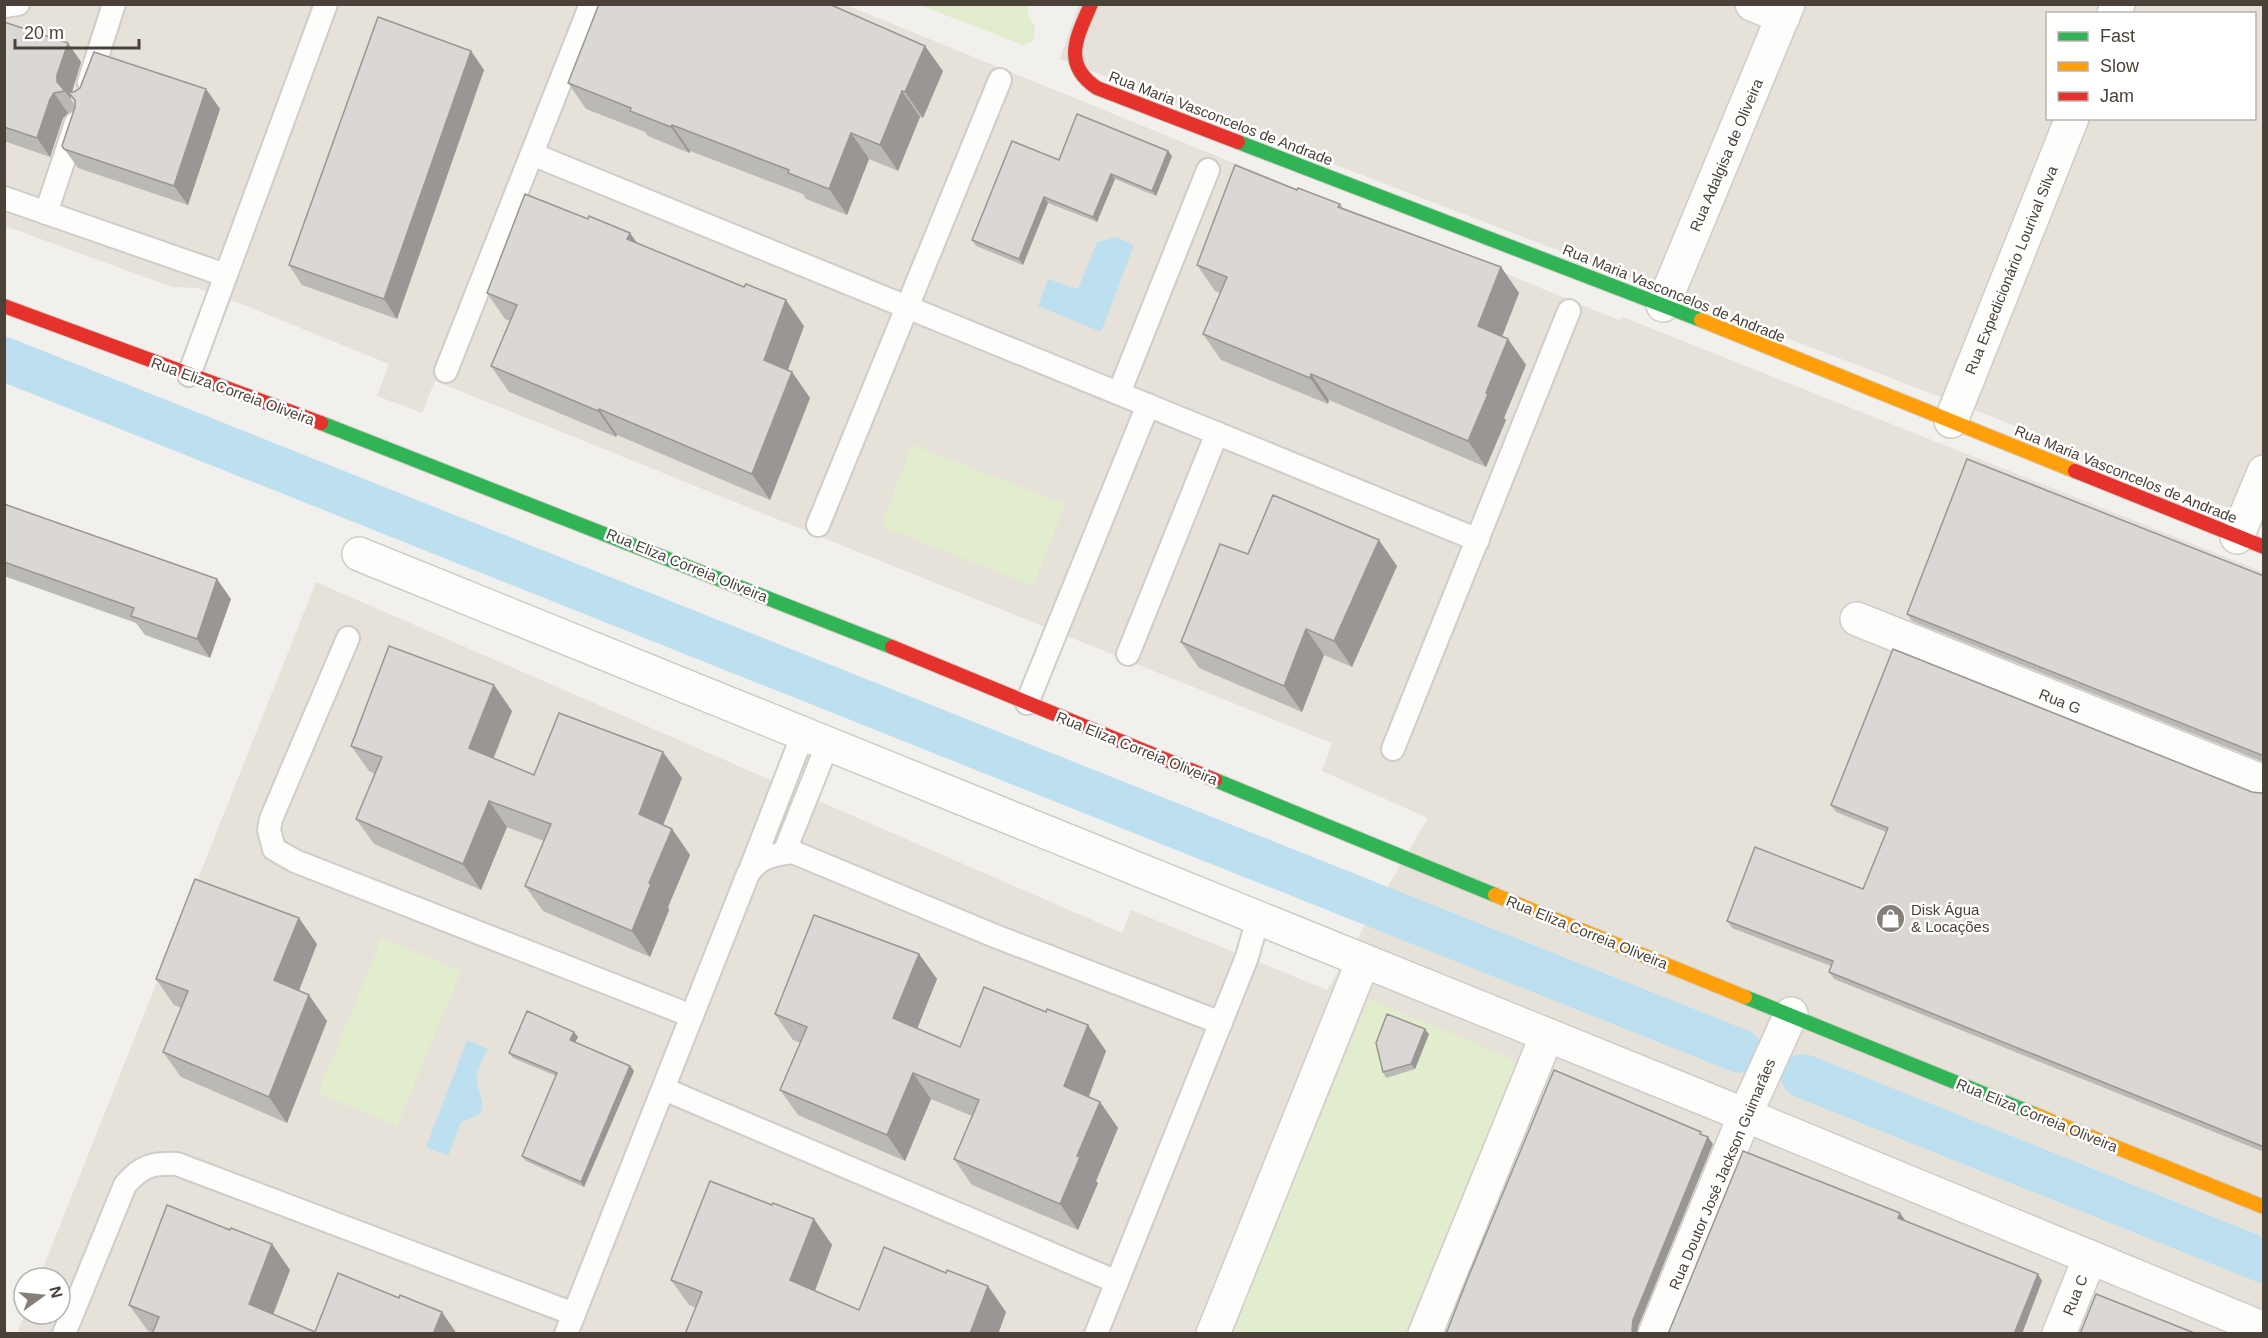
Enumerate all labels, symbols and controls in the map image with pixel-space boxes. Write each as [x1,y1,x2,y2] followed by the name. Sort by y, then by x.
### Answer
[15,12,140,50] scale bar
[2046,12,2256,120] legend
[24,23,64,43] text: 20 m
[2100,26,2135,46] text: Fast
[2100,56,2140,76] text: Slow
[1107,67,1335,169] street label: Rua Maria Vasconcelos de Andrade
[1686,75,1766,234] street label: Rua Adalgisa de Oliveira
[2100,86,2134,106] text: Jam
[1961,163,2061,377] street label: Rua Expedicionário Lourival Silva
[1560,241,1788,345] street label: Rua Maria Vasconcelos de Andrade
[149,354,318,429] street label: Rua Eliza Correia Oliveira
[2012,422,2240,526] street label: Rua Maria Vasconcelos de Andrade
[604,525,771,605] street label: Rua Eliza Correia Oliveira
[2037,685,2083,717] street label: Rua G
[1054,708,1221,788] street label: Rua Eliza Correia Oliveira
[1504,892,1671,972] street label: Rua Eliza Correia Oliveira
[1911,901,1989,935] place label: Disk Água & Locações
[1874,902,1906,934] shop icon: Disk Água & Locações
[1665,1056,1779,1292] street label: Rua Doutor José Jackson Guimarães
[1954,1075,2121,1155] street label: Rua Eliza Correia Oliveira
[12,1266,72,1326] north arrow
[2059,1272,2091,1318] street label: Rua C
[46,1284,66,1300] text: N

